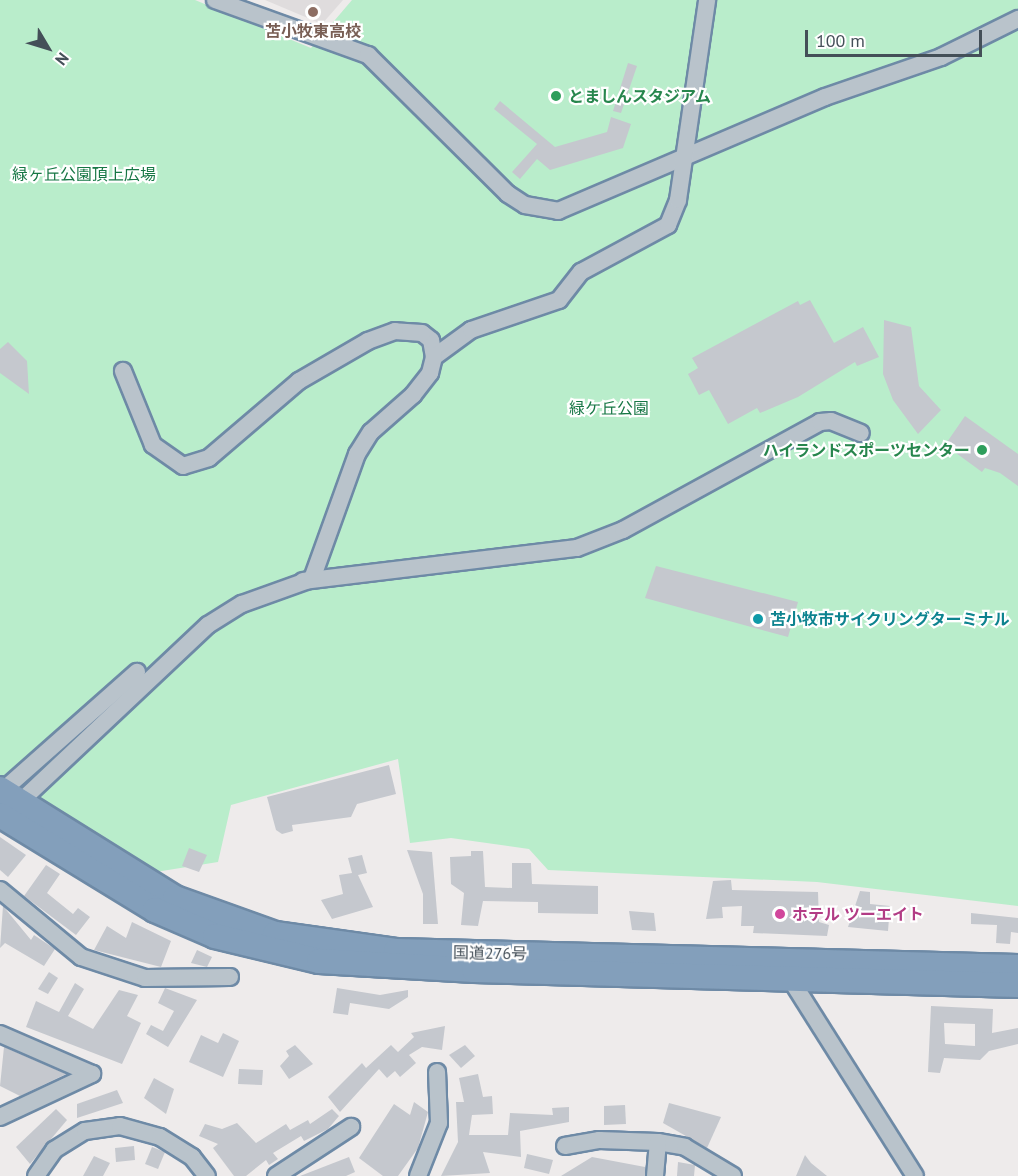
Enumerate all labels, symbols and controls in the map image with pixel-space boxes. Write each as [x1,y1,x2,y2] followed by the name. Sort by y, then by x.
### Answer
[306,5,320,19] marker: 苫小牧東高校
[18,18,78,78] north arrow
[808,18,985,56] scale bar
[265,21,361,41] place label: 苫小牧東高校
[816,29,865,52] text: 100 m
[51,49,73,69] text: N
[568,86,712,106] place label: とましんスタジアム
[549,89,563,103] marker: とましんスタジアム
[12,164,156,184] park label: 緑ヶ丘公園頂上広場
[569,398,649,418] park label: 緑ケ丘公園
[762,440,970,460] place label: ハイランドスポーツセンター
[975,443,989,457] marker: ハイランドスポーツセンター
[770,609,1010,629] place label: 苫小牧市サイクリングターミナル
[751,612,765,626] marker: 苫小牧市サイクリングターミナル
[792,904,924,924] place label: ホテル ツーエイト
[773,907,787,921] marker: ホテル ツーエイト
[453,943,527,963] street label: 国道276号

